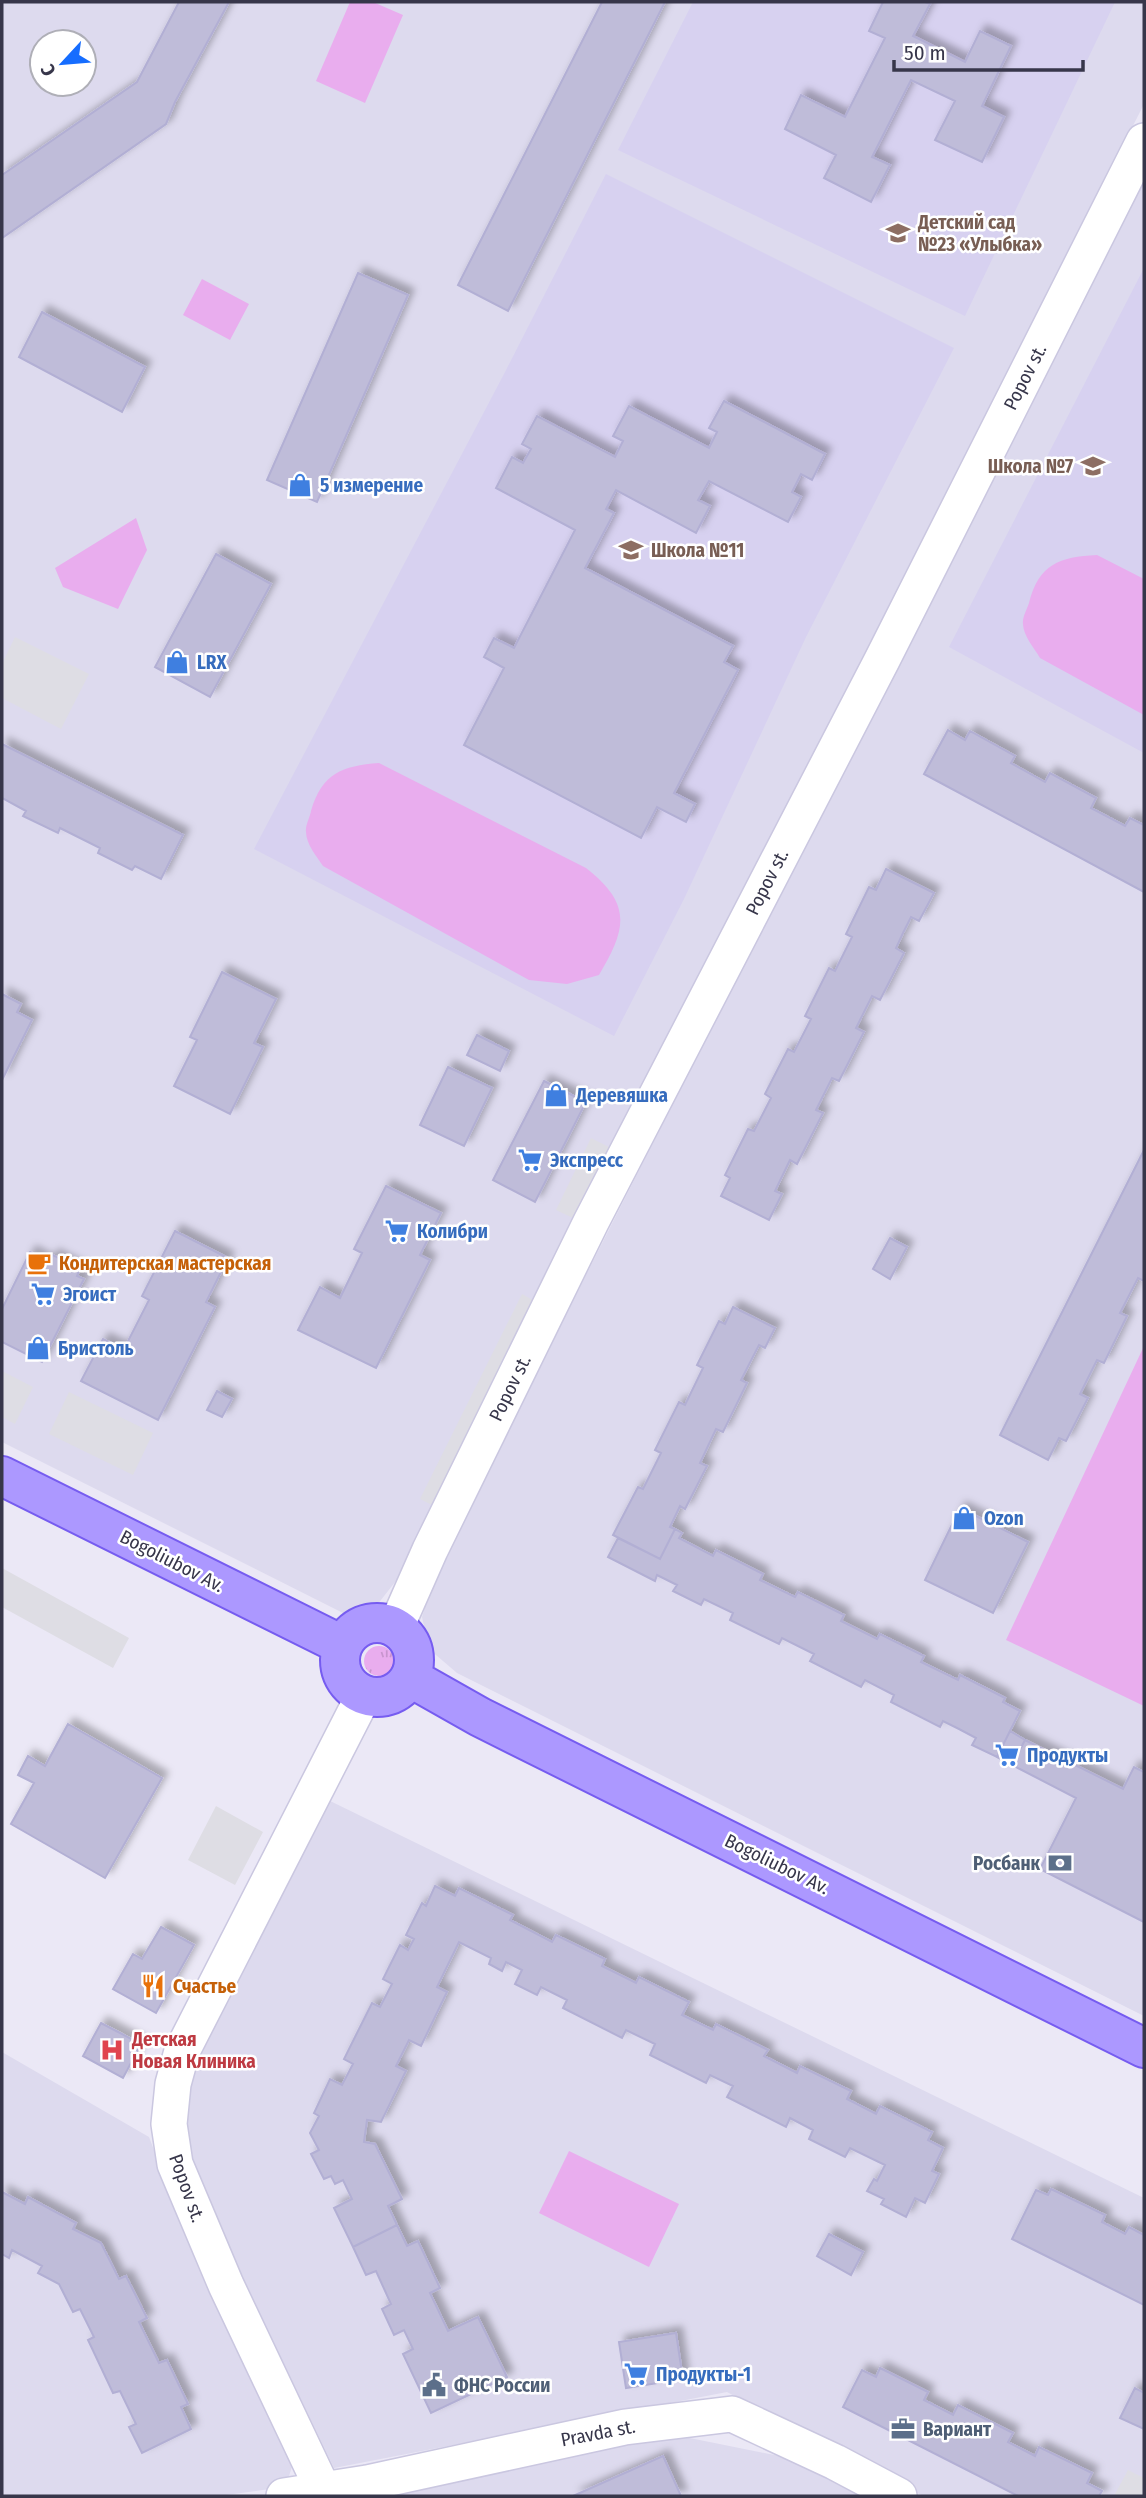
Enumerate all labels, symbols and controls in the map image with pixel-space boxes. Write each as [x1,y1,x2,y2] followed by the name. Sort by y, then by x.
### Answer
[28,28,98,98] north arrow
[894,28,1083,72] scale bar
[904,40,946,66] text: 50 m
[36,61,61,80] text: С
[917,211,1042,256] place label: Детский сад №23 «Улыбка»
[884,219,912,247] school or university icon: Детский сад №23 «Улыбка»
[999,340,1051,414] street label: Popov st.
[1079,452,1107,480] school or university icon: Школа №7
[988,455,1073,478] place label: Школа №7
[286,471,314,499] shop icon: 5 измерение
[320,474,424,497] place label: 5 измерение
[617,536,645,564] school or university icon: Школа №11
[651,539,744,562] place label: Школа №11
[163,648,191,676] shop icon: LRX
[197,651,228,674] place label: LRX
[741,845,793,919] street label: Popov st.
[542,1081,570,1109] shop icon: Деревяшка
[575,1084,668,1107] place label: Деревяшка
[516,1146,544,1174] supermarket icon: Экспресс
[550,1149,624,1172] place label: Экспресс
[383,1217,411,1245] supermarket icon: Колибри
[417,1220,488,1243] place label: Колибри
[25,1249,53,1277] cafe icon: Кондитерская мастерская
[59,1252,271,1275] place label: Кондитерская мастерская
[29,1280,57,1308] supermarket icon: Эгоист
[63,1283,117,1306] place label: Эгоист
[24,1334,52,1362] shop icon: Бристоль
[58,1337,134,1360] place label: Бристоль
[484,1351,536,1425] street label: Popov st.
[950,1504,978,1532] shop icon: Ozon
[984,1507,1024,1530] place label: Ozon
[116,1525,228,1597] street label: Bogoliubov Av.
[993,1741,1021,1769] supermarket icon: Продукты
[1027,1744,1108,1767] place label: Продукты
[721,1829,833,1899] street label: Bogoliubov Av.
[1046,1849,1074,1877] bank icon: Росбанк
[973,1852,1040,1875] place label: Росбанк
[139,1972,167,2000] restaurant icon: Счастье
[173,1975,237,1998] place label: Счастье
[131,2028,256,2073] place label: Детская Новая Клиника
[98,2036,126,2064] hospital icon: Детская Новая Клиника
[164,2151,210,2225] street label: Popov st.
[622,2360,650,2388] supermarket icon: Продукты-1
[656,2363,751,2386] place label: Продукты-1
[420,2371,448,2399] public building icon: ФНС России
[454,2374,550,2397] place label: ФНС России
[559,2415,637,2451] street label: Pravda st.
[889,2415,917,2443] office icon: Вариант
[923,2418,992,2441] place label: Вариант

